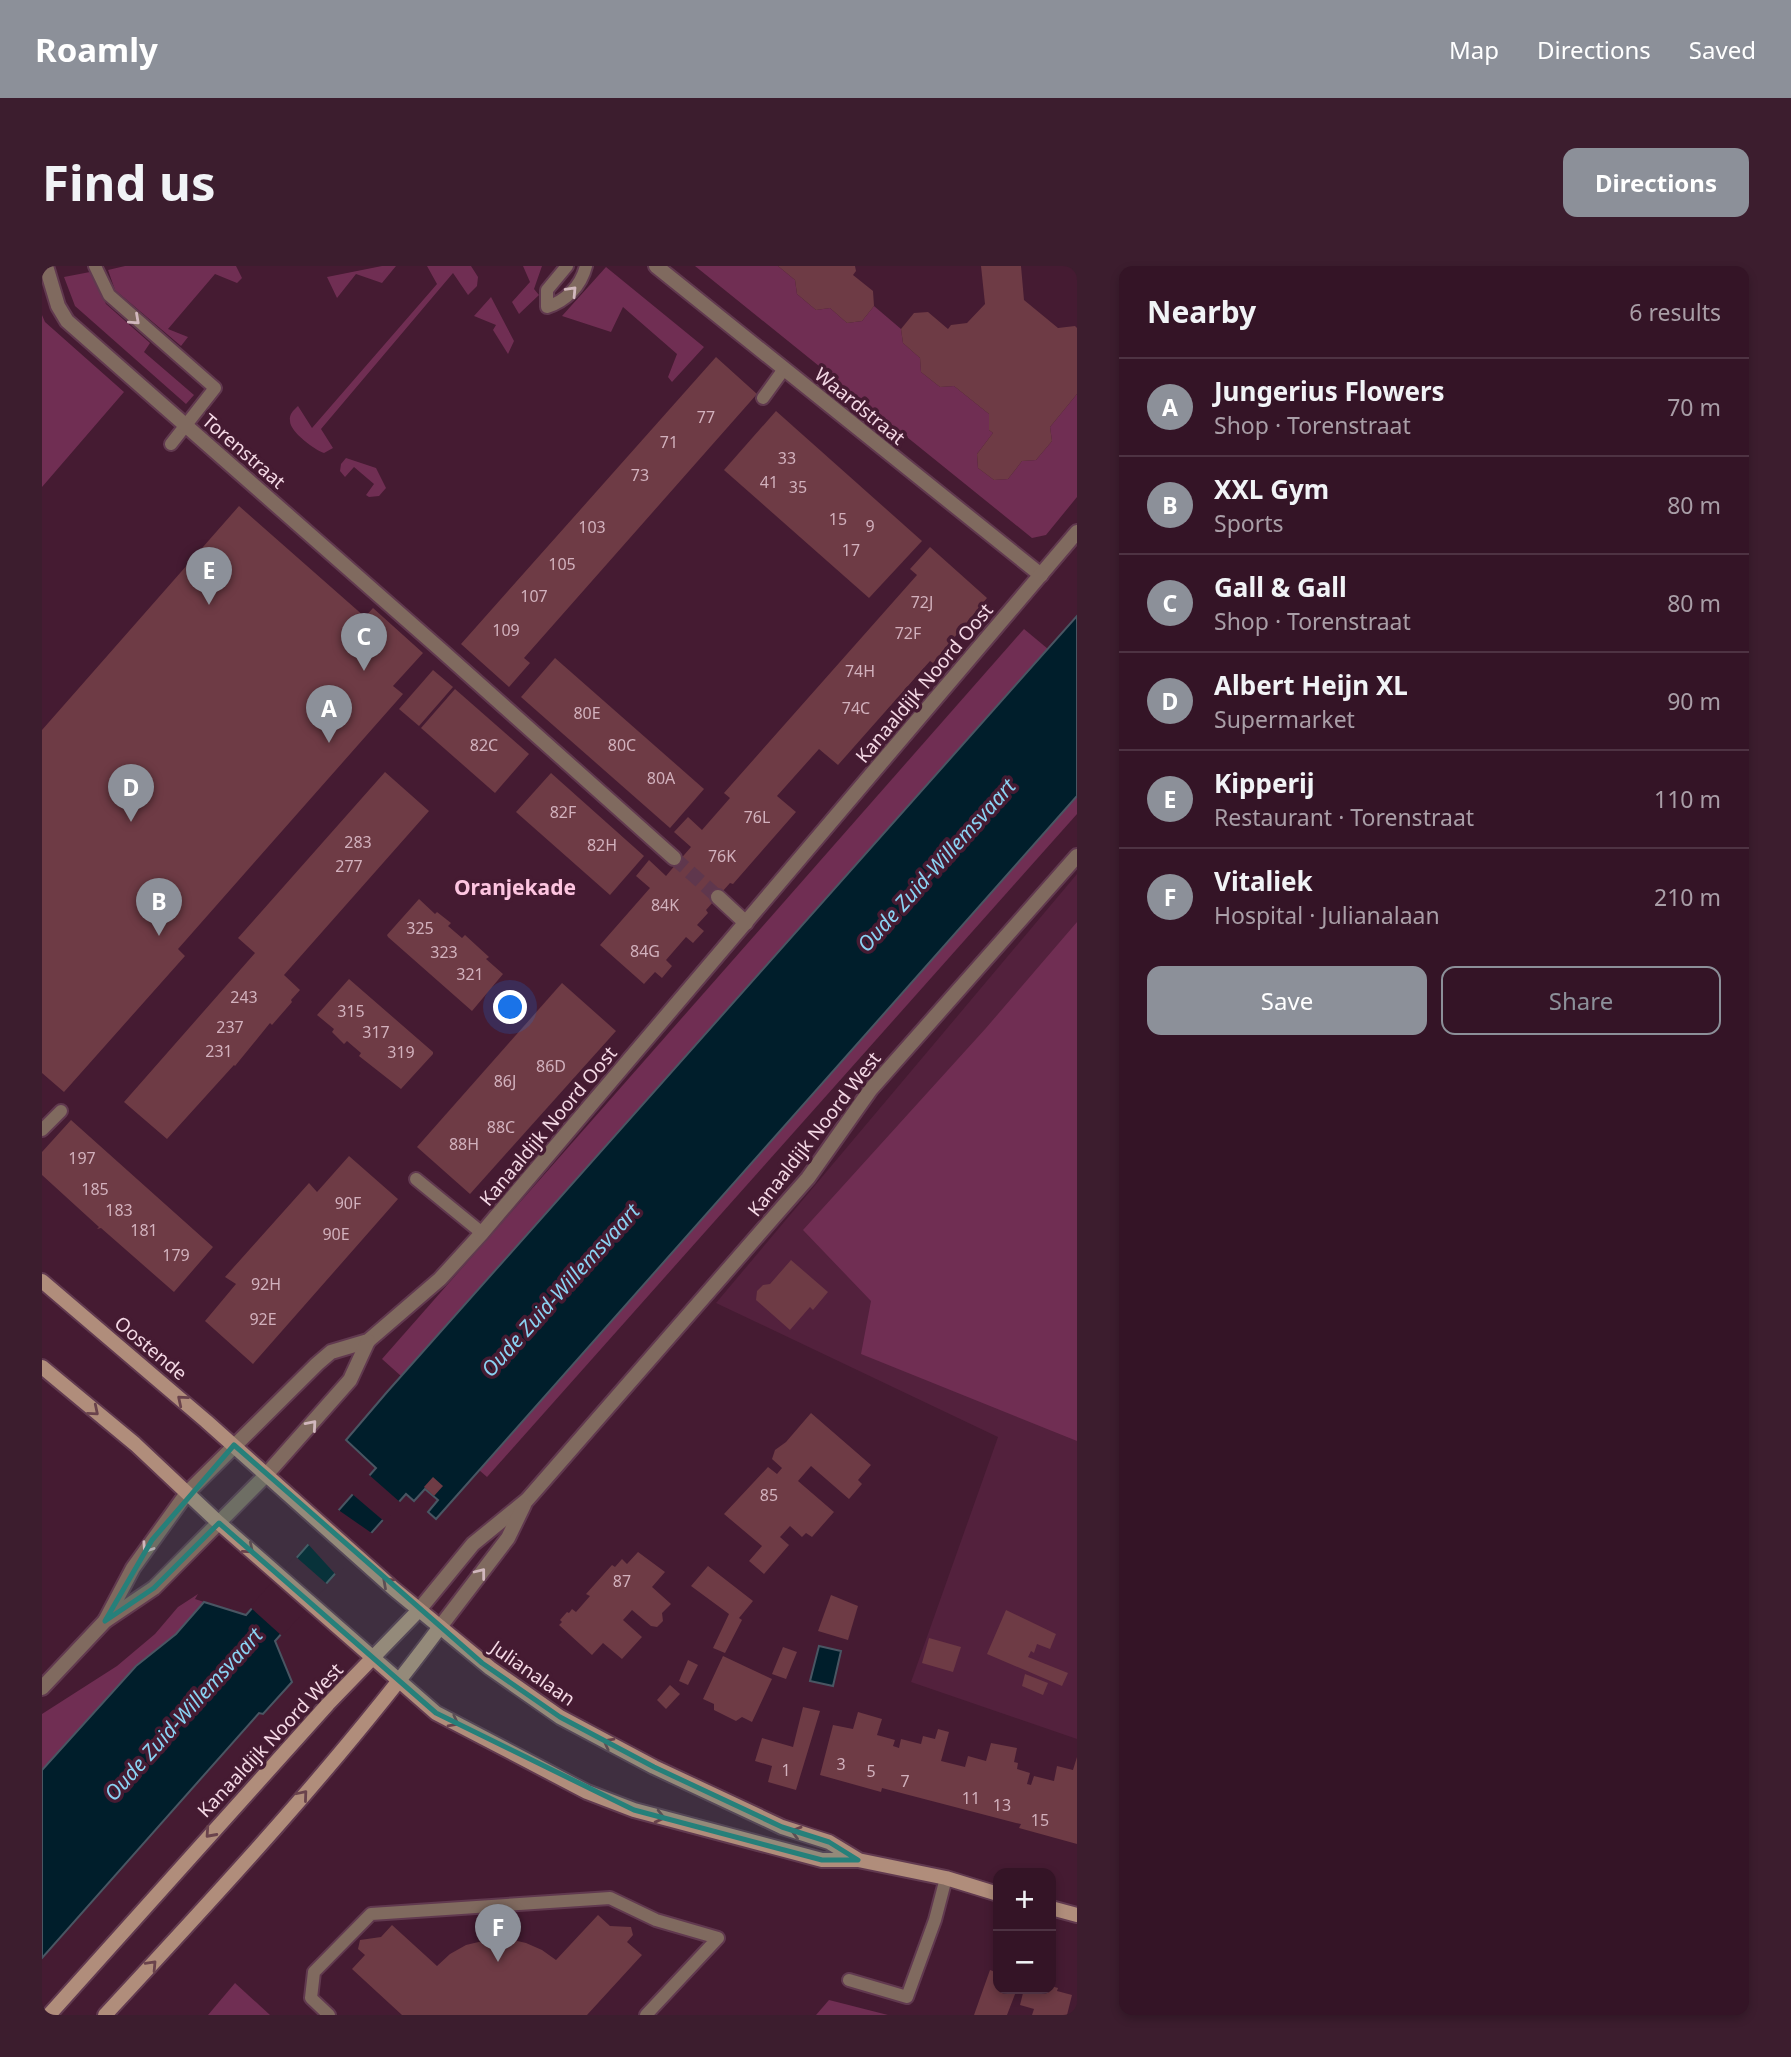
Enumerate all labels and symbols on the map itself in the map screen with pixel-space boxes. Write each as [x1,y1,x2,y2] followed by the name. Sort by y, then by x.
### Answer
[563,286,576,299] one-way arrow
[127,311,140,324] one-way arrow
[809,361,911,451] street label: Waardstraat
[697,406,715,428] house number: 77
[197,408,291,494] street label: Torenstraat
[660,431,678,453] house number: 71
[778,447,796,469] house number: 33
[631,464,649,486] house number: 73
[760,471,778,493] house number: 41
[789,476,807,498] house number: 35
[829,508,847,530] house number: 15
[865,515,875,537] house number: 9
[578,516,606,538] house number: 103
[842,539,860,561] house number: 17
[186,547,232,605] pin: E
[548,553,576,575] house number: 105
[520,585,548,607] house number: 107
[911,591,933,613] house number: 72J
[850,598,999,768] street label: Kanaaldijk Noord Oost
[341,613,387,671] pin: C
[492,619,520,641] house number: 109
[895,622,921,644] house number: 72F
[845,660,875,682] house number: 74H
[306,685,352,743] pin: A
[842,697,870,719] house number: 74C
[573,702,601,724] house number: 80E
[470,734,498,756] house number: 82C
[608,734,636,756] house number: 80C
[108,764,154,822] pin: D
[647,767,676,789] house number: 80A
[851,772,1022,958] water label: Oude Zuid-Willemsvaart
[550,801,576,823] house number: 82F
[744,806,770,828] house number: 76L
[344,831,372,853] house number: 283
[587,834,617,856] house number: 82H
[708,845,736,867] house number: 76K
[335,855,363,877] house number: 277
[454,873,576,901] district label: Oranjekade
[136,878,182,936] pin: B
[651,894,679,916] house number: 84K
[406,917,434,939] house number: 325
[630,940,660,962] house number: 84G
[430,941,458,963] house number: 323
[456,963,484,985] house number: 321
[230,986,258,1008] house number: 243
[493,990,527,1024] your location
[337,1000,365,1022] house number: 315
[216,1016,244,1038] house number: 237
[362,1021,390,1043] house number: 317
[205,1040,233,1062] house number: 231
[387,1041,415,1063] house number: 319
[474,1041,623,1211] street label: Kanaaldijk Noord Oost
[741,1046,887,1222] street label: Kanaaldijk Noord West
[536,1055,566,1077] house number: 86D
[494,1070,516,1092] house number: 86J
[487,1116,515,1138] house number: 88C
[449,1133,479,1155] house number: 88H
[68,1147,96,1169] house number: 197
[81,1178,109,1200] house number: 185
[335,1192,361,1214] house number: 90F
[475,1197,646,1383] water label: Oude Zuid-Willemsvaart
[105,1199,133,1221] house number: 183
[130,1219,158,1241] house number: 181
[322,1223,350,1245] house number: 90E
[162,1244,190,1266] house number: 179
[251,1273,281,1295] house number: 92H
[249,1308,277,1330] house number: 92E
[109,1310,193,1386] street label: Oostende
[177,1396,190,1408] one-way arrow
[87,1402,99,1415] one-way arrow
[304,1420,316,1433] one-way arrow
[760,1484,778,1506] house number: 85
[142,1540,155,1553] one-way arrow
[240,1541,253,1553] one-way arrow
[473,1568,485,1581] one-way arrow
[613,1570,631,1592] house number: 87
[382,1578,395,1591] one-way arrow
[98,1621,269,1807] water label: Oude Zuid-Willemsvaart
[484,1633,580,1712] street label: Julianalaan
[191,1657,349,1823] street label: Kanaaldijk Noord West
[446,1714,459,1727] one-way arrow
[603,1737,615,1751] one-way arrow
[836,1753,846,1775] house number: 3
[781,1759,791,1781] house number: 1
[866,1760,876,1782] house number: 5
[900,1770,910,1792] house number: 7
[962,1787,980,1809] house number: 11
[295,1791,307,1804] one-way arrow
[993,1794,1011,1816] house number: 13
[653,1809,665,1823] one-way arrow
[1031,1809,1049,1831] house number: 15
[206,1825,218,1838] one-way arrow
[791,1825,803,1840] one-way arrow
[475,1904,521,1962] pin: F
[143,1960,156,1973] one-way arrow

